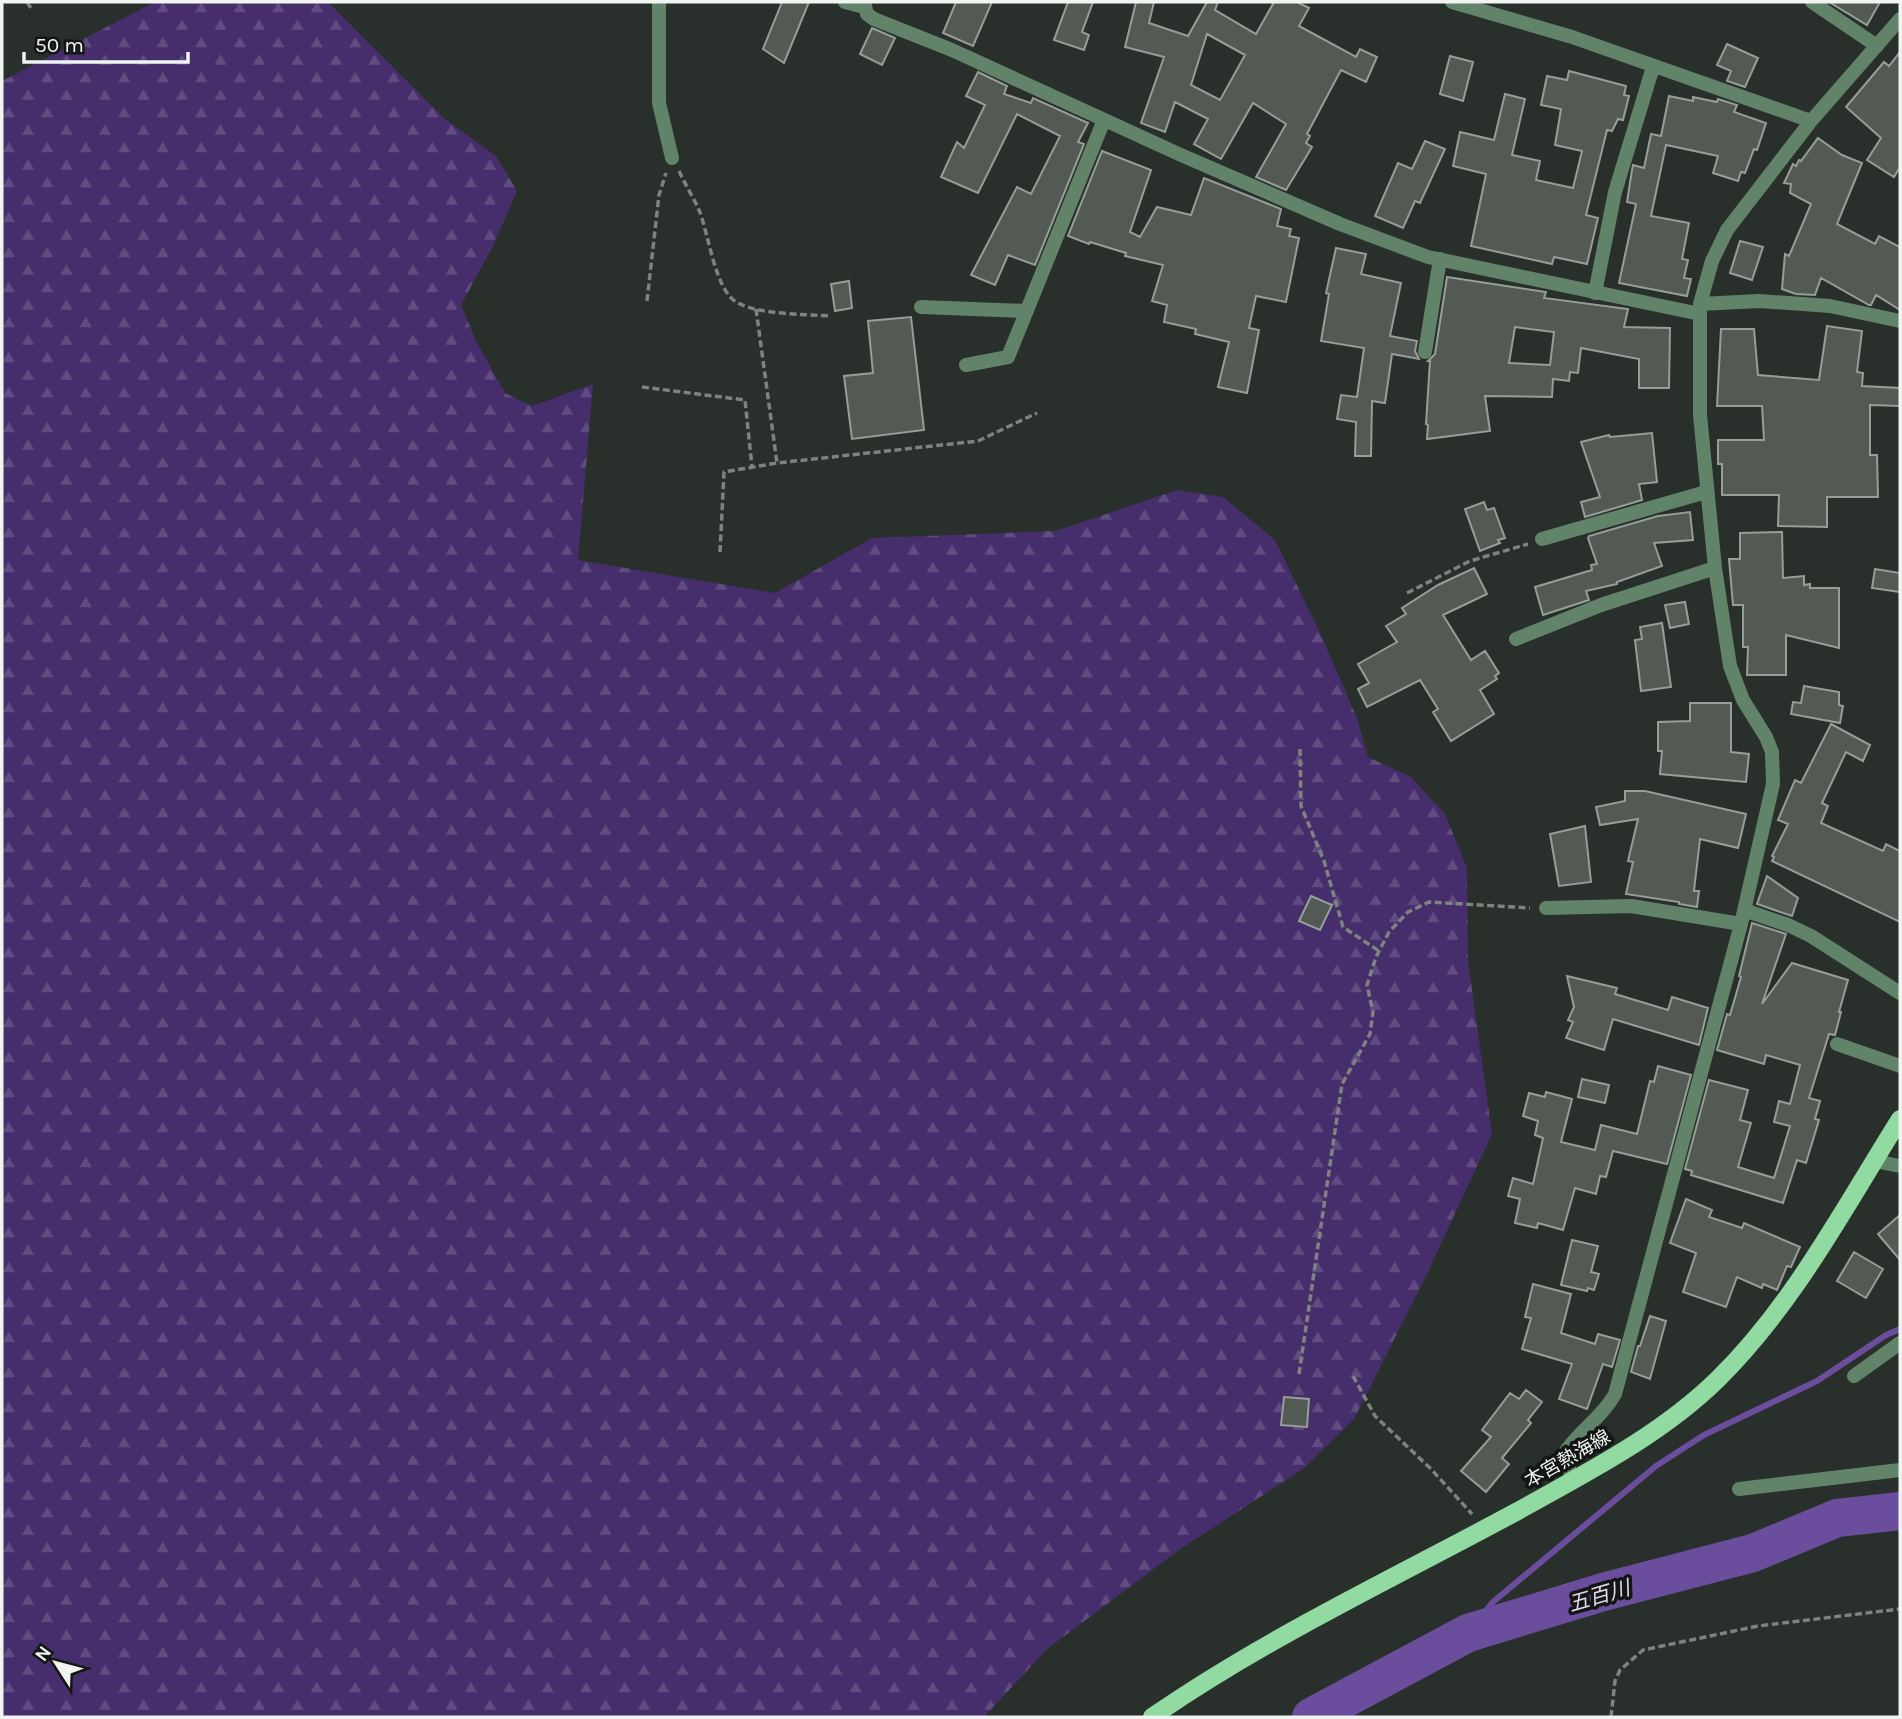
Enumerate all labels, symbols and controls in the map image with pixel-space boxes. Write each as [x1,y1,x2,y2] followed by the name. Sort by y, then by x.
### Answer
[24,21,189,65] scale bar
[35,33,84,57] text: 50 m
[1521,1426,1614,1492] street label: 本宮熱海線
[1565,1575,1635,1616] water label: 五百川
[21,1628,91,1698] north arrow
[30,1642,56,1666] text: N

